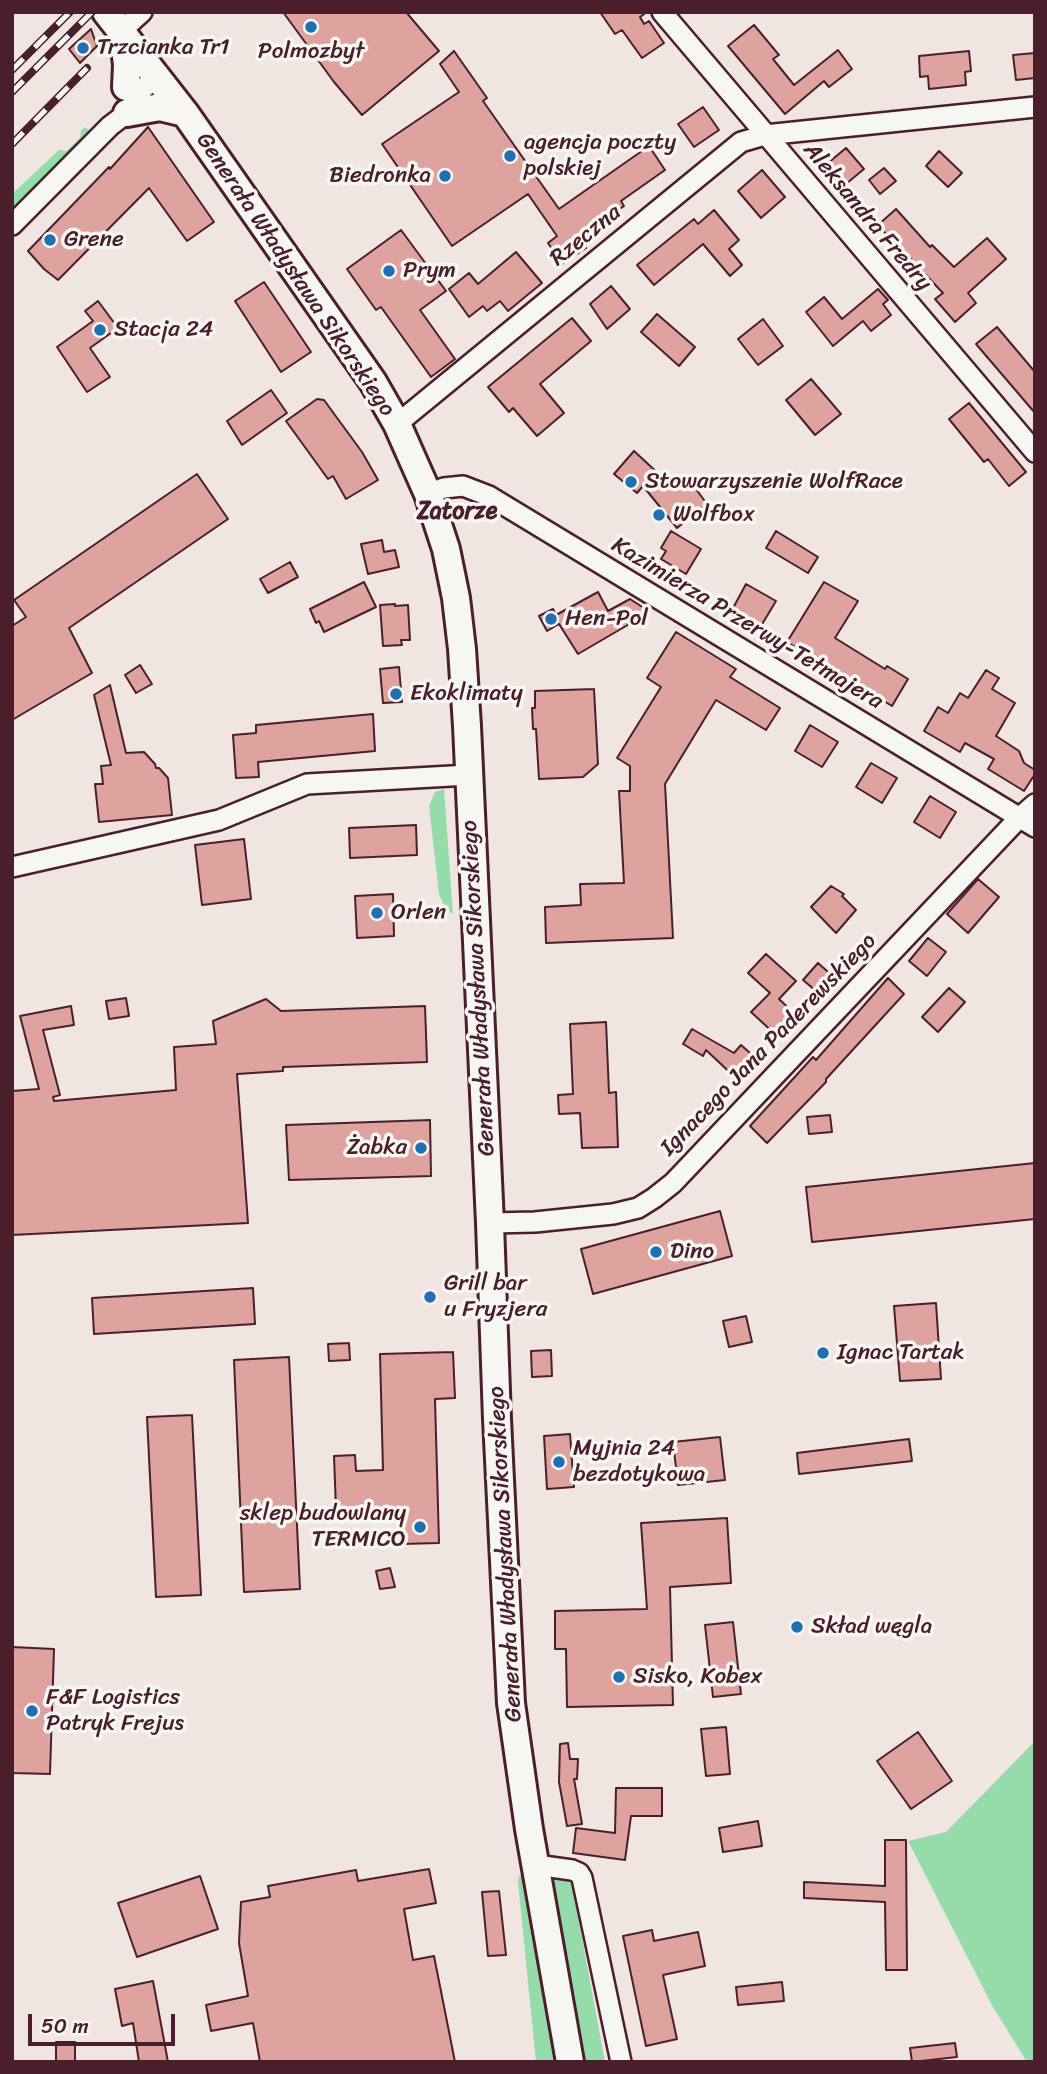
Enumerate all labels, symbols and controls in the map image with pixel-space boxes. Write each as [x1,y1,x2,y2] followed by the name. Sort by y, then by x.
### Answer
[303,19,319,35] marker: Polmozbyt
[97,34,230,62] place label: Trzcianka Tr1
[258,38,364,66] place label: Polmozbyt
[75,40,91,56] marker: Trzcianka Tr1
[190,128,400,422] street label: Generała Władysława Sikorskiego
[524,129,676,183] place label: agencja poczty polskiej
[797,137,937,297] street label: Aleksandra Fredry
[502,148,518,164] marker: agencja poczty polskiej
[329,162,431,190] place label: Biedronka
[437,168,453,184] marker: Biedronka
[545,199,627,273] street label: Rzeczna
[64,226,124,254] place label: Grene
[42,232,58,248] marker: Grene
[403,257,456,285] place label: Prym
[381,263,397,279] marker: Prym
[114,316,213,344] place label: Stacja 24
[92,322,108,338] marker: Stacja 24
[645,468,903,496] place label: Stowarzyszenie WolfRace
[623,474,639,490] marker: Stowarzyszenie WolfRace
[417,498,497,526] district label: Zatorze
[673,501,755,529] place label: Wolfbox
[651,507,667,523] marker: Wolfbox
[606,532,888,716] street label: Kazimierza Przerwy-Tetmajera
[565,605,648,633] place label: Hen-Pol
[543,611,559,627] marker: Hen-Pol
[410,680,523,708] place label: Ekoklimaty
[388,686,404,702] marker: Ekoklimaty
[456,819,502,1157] street label: Generała Władysława Sikorskiego
[391,899,446,927] place label: Orlen
[369,905,385,921] marker: Orlen
[655,928,883,1162] street label: Ignacego Jana Paderewskiego
[347,1134,407,1162] place label: Żabka
[413,1140,429,1156] marker: Żabka
[670,1238,714,1266] place label: Dino
[648,1244,664,1260] marker: Dino
[444,1270,547,1324] place label: Grill bar u Fryzjera
[422,1289,438,1305] marker: Grill bar u Fryzjera
[837,1339,965,1367] place label: Ignac Tartak
[815,1345,831,1361] marker: Ignac Tartak
[483,1385,529,1723] street label: Generała Władysława Sikorskiego
[573,1435,705,1489] place label: Myjnia 24 bezdotykowa
[551,1454,567,1470] marker: Myjnia 24 bezdotykowa
[240,1500,406,1554] place label: sklep budowlany TERMICO
[412,1519,428,1535] marker: sklep budowlany TERMICO
[811,1613,932,1641] place label: Skład węgla
[789,1619,805,1635] marker: Skład węgla
[633,1663,762,1691] place label: Sisko, Kobex
[611,1669,627,1685] marker: Sisko, Kobex
[46,1684,184,1738] place label: F&F Logistics Patryk Frejus
[24,1703,40,1719] marker: F&F Logistics Patryk Frejus
[32,2000,178,2044] scale bar
[41,2007,89,2045] text: 50 m

